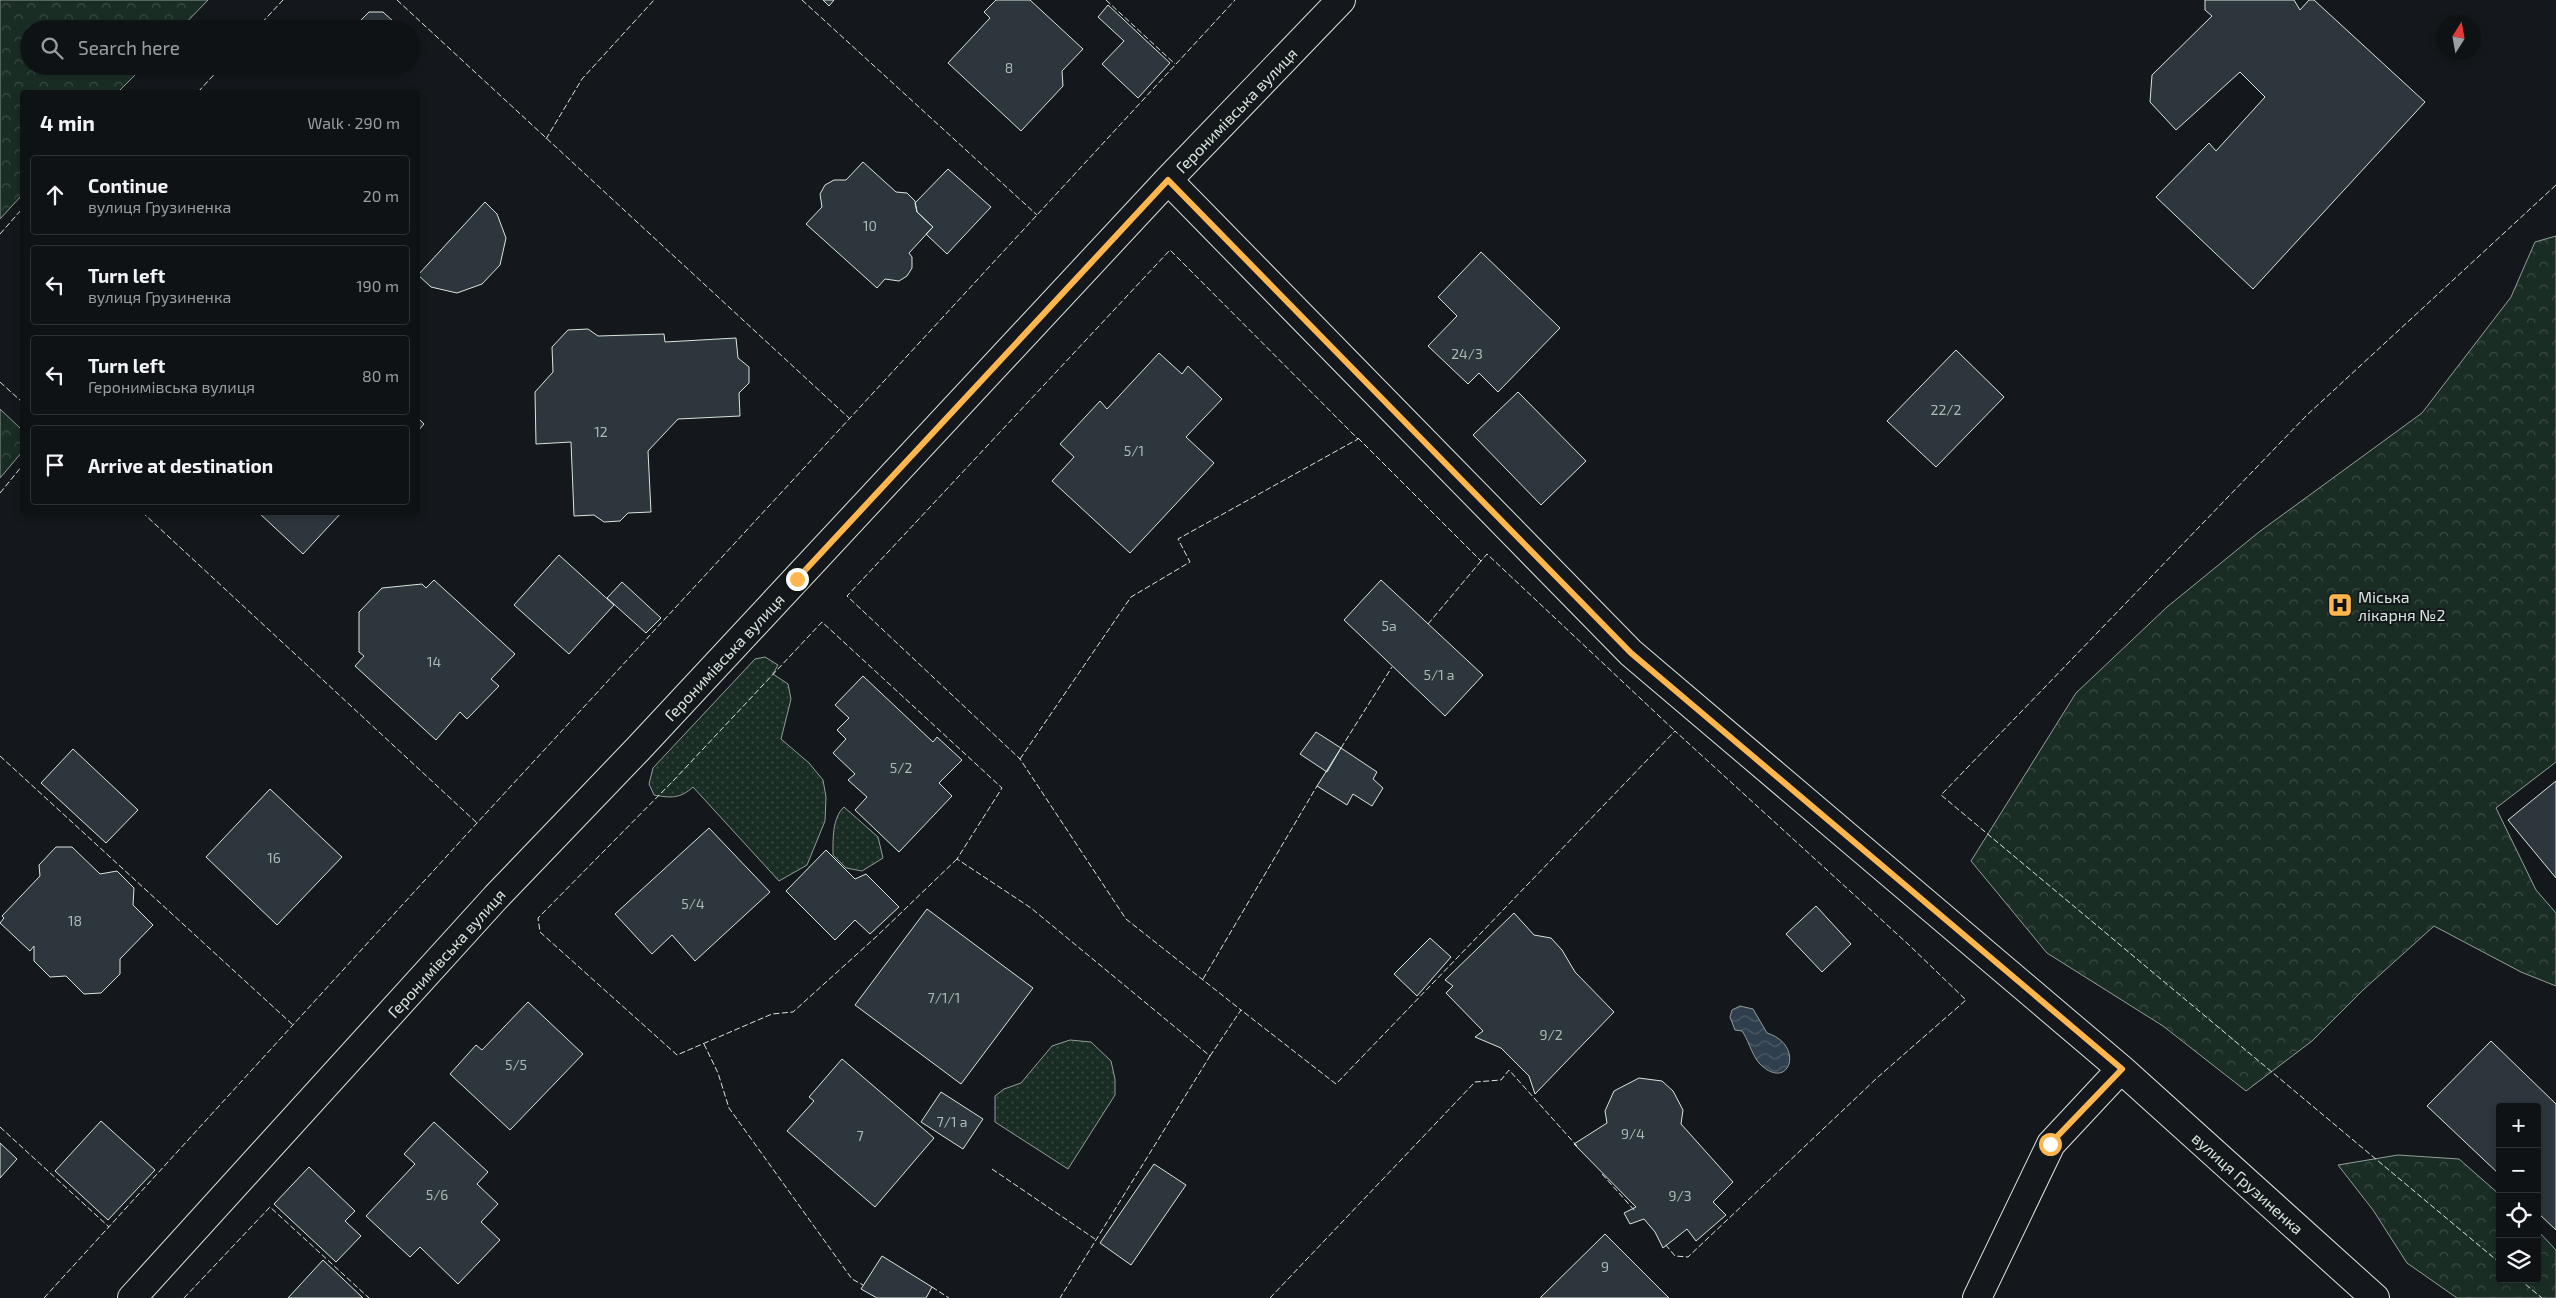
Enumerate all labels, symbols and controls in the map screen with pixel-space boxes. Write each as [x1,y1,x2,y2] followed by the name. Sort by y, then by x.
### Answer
[2436,15,2481,60] north arrow
[20,20,420,75] search box
[38,34,66,62] icon: search
[78,36,180,59] text: Search here
[1171,43,1302,177] street label: Геронимівська вулиця
[1005,59,1013,76] house number: 8
[40,110,95,135] text: 4 min
[307,113,400,132] text: Walk · 290 m
[88,174,168,197] text: Continue
[41,181,69,209] icon: ahead
[363,186,399,205] text: 20 m
[88,197,231,216] text: вулиця Грузиненка
[863,217,877,234] house number: 10
[88,264,165,287] text: Turn left
[41,271,69,299] icon: left
[356,276,399,295] text: 190 m
[88,287,231,306] text: вулиця Грузиненка
[1451,345,1483,362] house number: 24/3
[88,354,165,377] text: Turn left
[41,361,69,389] icon: left
[362,366,399,385] text: 80 m
[88,377,255,396] text: Геронимівська вулиця
[1931,401,1962,418] house number: 22/2
[594,423,608,440] house number: 12
[1124,442,1144,459] house number: 5/1
[41,451,69,479] icon: arrive
[88,454,273,477] text: Arrive at destination
[786,568,809,591] route end
[2358,587,2445,624] place label: Міська лікарня №2
[660,590,789,725] street label: Геронимівська вулиця
[2327,592,2353,618] hospital icon: Міська лікарня №2
[1381,617,1397,634] house number: 5а
[427,653,441,670] house number: 14
[1423,666,1455,683] house number: 5/1 а
[890,759,912,776] house number: 5/2
[267,849,281,866] house number: 16
[383,885,510,1022] street label: Геронимівська вулиця
[681,895,705,912] house number: 5/4
[68,912,82,929] house number: 18
[928,989,960,1006] house number: 7/1/1
[1539,1026,1563,1043] house number: 9/2
[505,1056,527,1073] house number: 5/5
[2496,1103,2541,1283] map controls
[2496,1103,2541,1148] button: +
[937,1113,967,1130] house number: 7/1 а
[1621,1125,1645,1142] house number: 9/4
[856,1127,864,1144] house number: 7
[2188,1128,2308,1239] street label: вулиця Грузиненка
[2039,1133,2062,1156] route start
[2496,1148,2541,1193] button: −
[426,1186,448,1203] house number: 5/6
[1668,1187,1692,1204] house number: 9/3
[2496,1193,2541,1238] button: locate
[2496,1238,2541,1283] button: layers
[1601,1258,1609,1275] house number: 9

